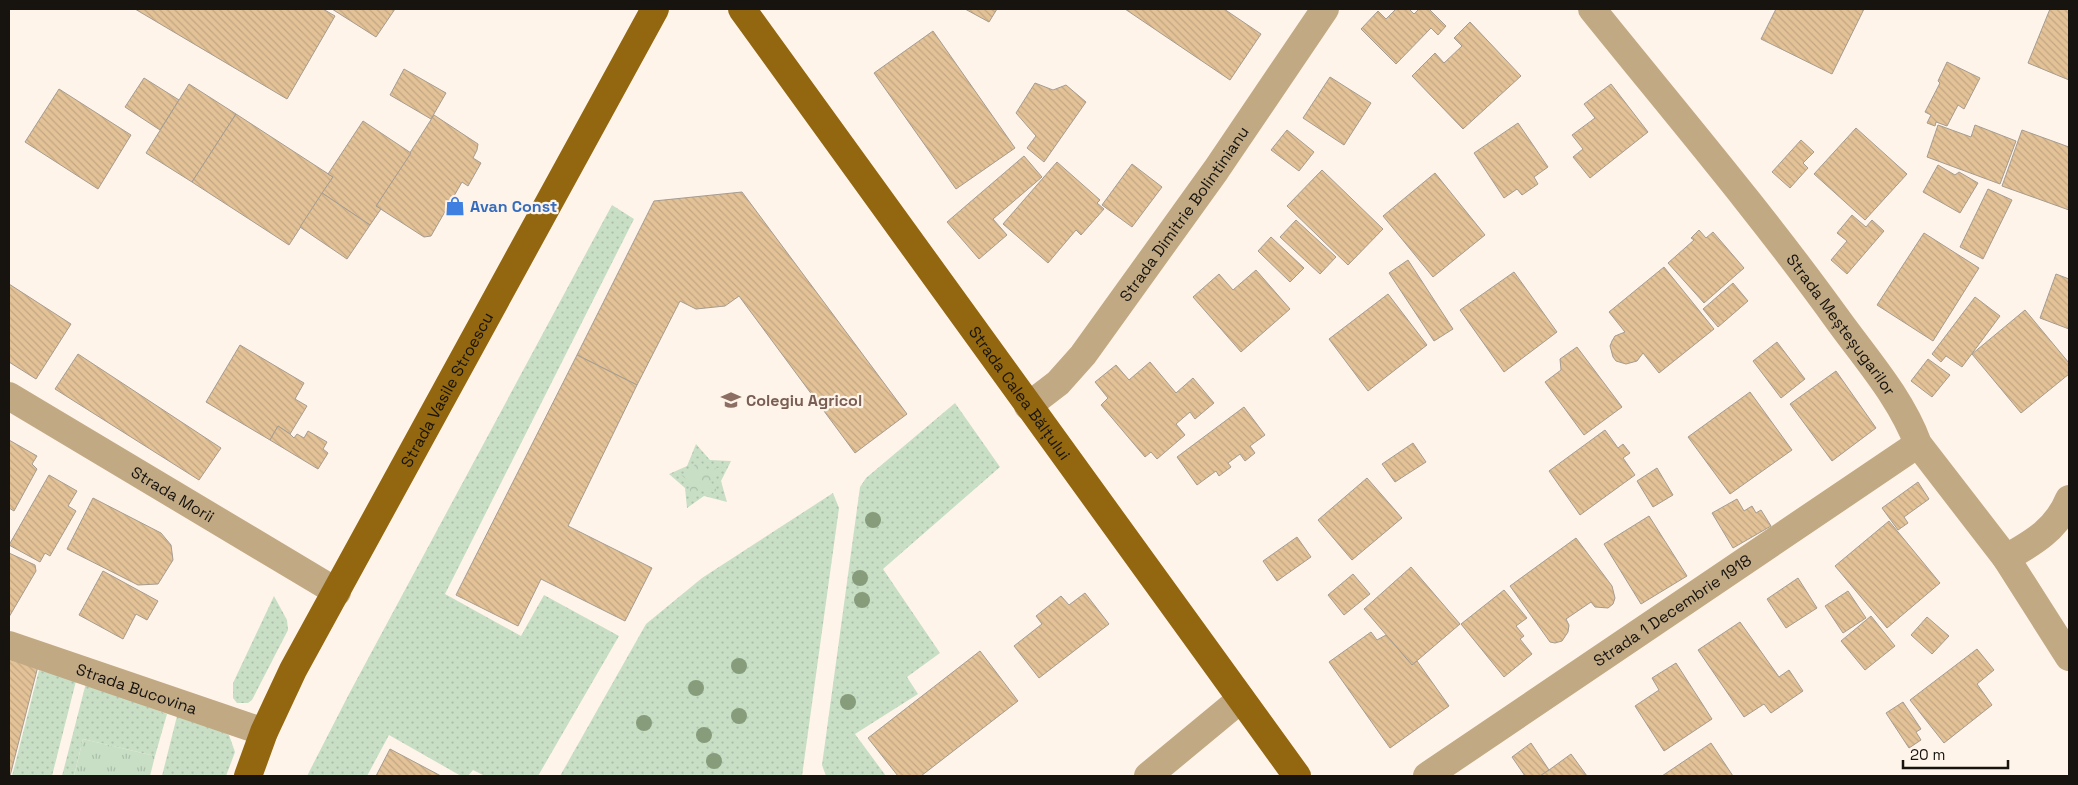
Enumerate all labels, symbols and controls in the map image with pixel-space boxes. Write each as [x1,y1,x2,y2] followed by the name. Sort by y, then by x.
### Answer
[1114,122,1253,306] street label: Strada Dimitrie Bolintinianu
[444,195,466,217] shop icon: Avan Const
[470,196,557,217] place label: Avan Const
[1782,249,1901,399] street label: Strada Meșteșugarilor
[396,308,498,471] street label: Strada Vasile Stroescu
[964,322,1075,464] street label: Strada Calea Bălțului
[720,389,742,411] school or university icon: Colegiu Agricol
[746,390,862,411] place label: Colegiu Agricol
[128,461,218,527] street label: Strada Morii
[1589,549,1755,671] street label: Strada 1 Decembrie 1918
[73,658,200,719] street label: Strada Bucovina
[1903,738,2008,770] scale bar
[1910,745,1945,764] text: 20 m

